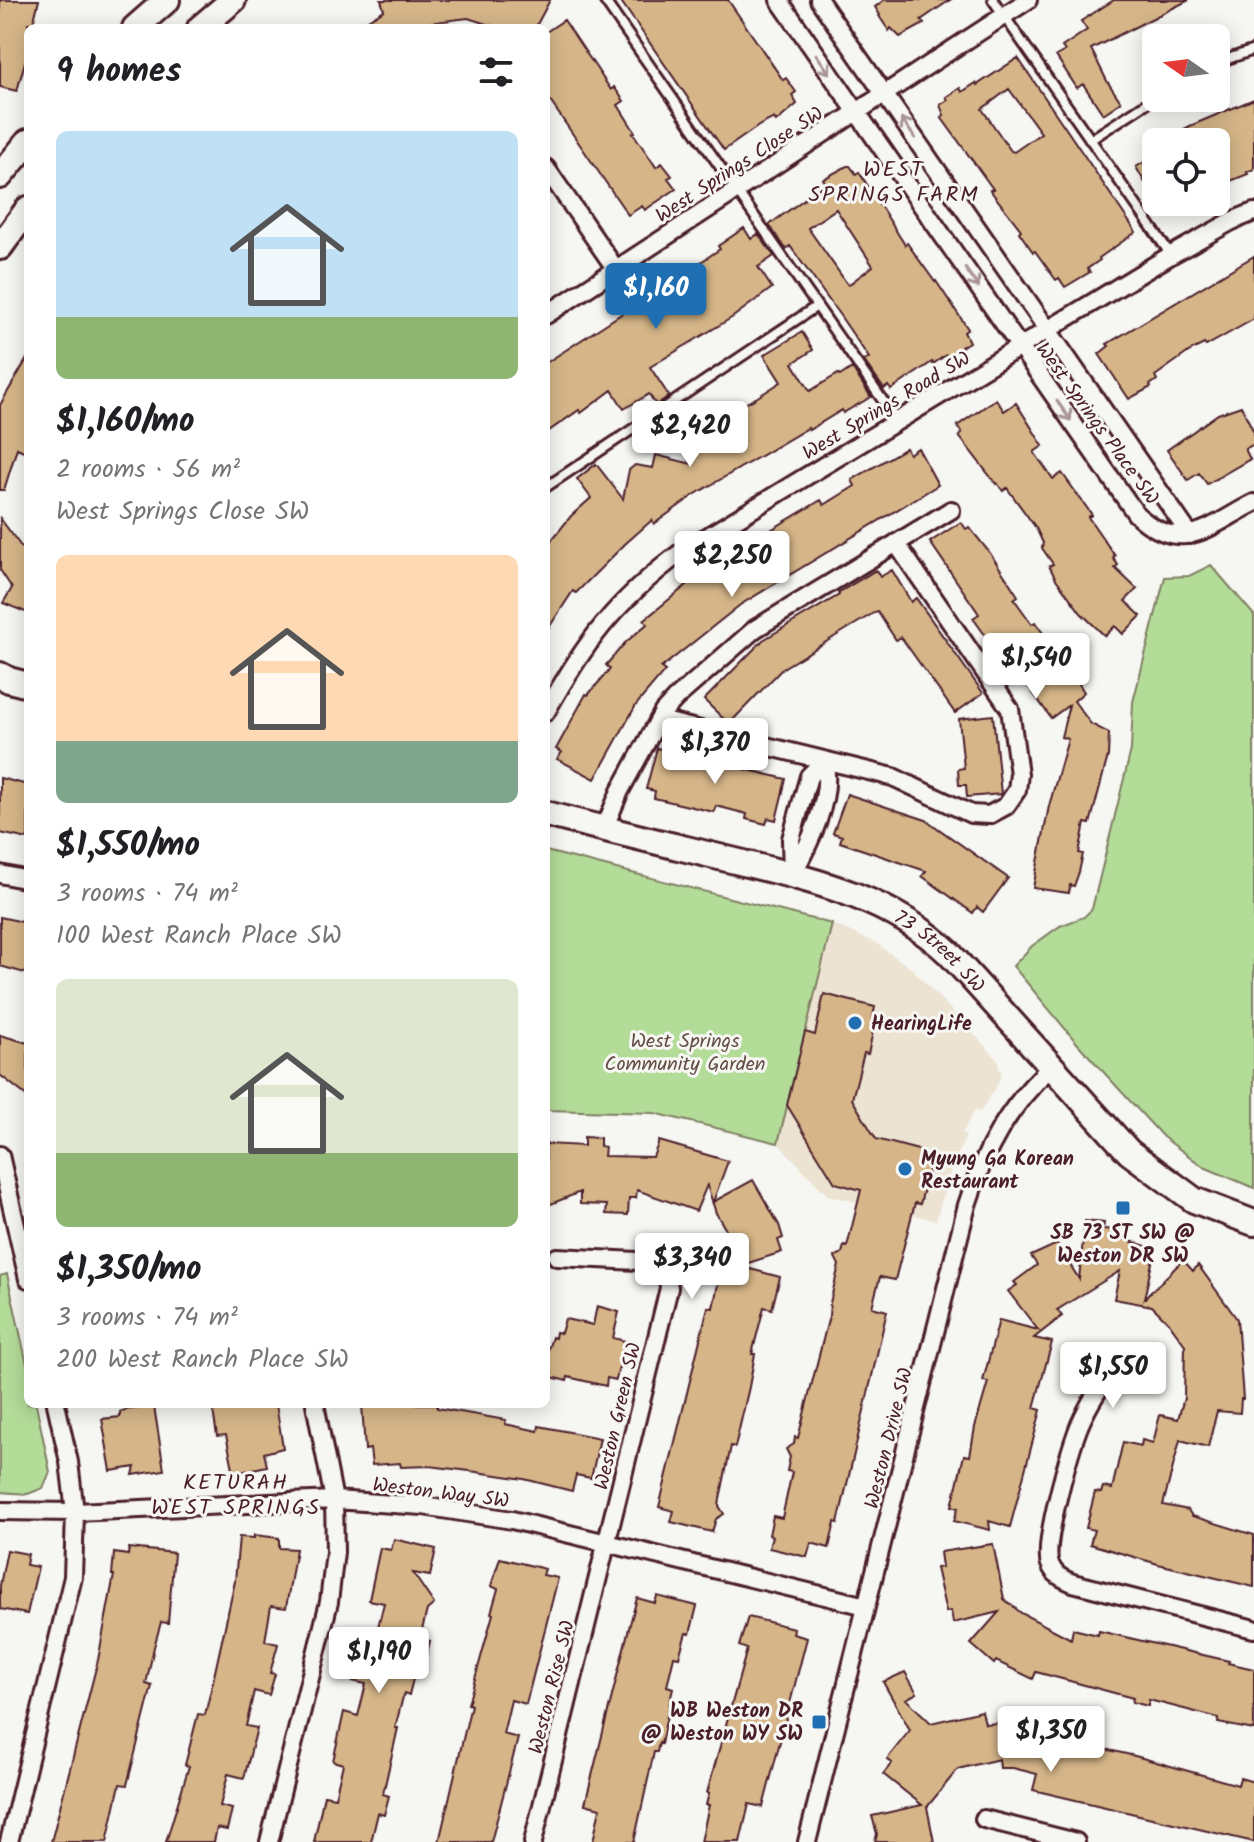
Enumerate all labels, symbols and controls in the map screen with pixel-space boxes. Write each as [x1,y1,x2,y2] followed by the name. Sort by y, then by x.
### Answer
[1142,24,1230,112] north arrow
[1142,24,1230,216] map controls
[56,45,181,99] text: 9 homes
[474,50,518,94] icon: filters
[815,52,831,74] one-way arrow
[650,99,831,232] street label: West Springs Close SW
[900,118,916,140] one-way arrow
[1142,128,1230,216] button: locate
[808,153,980,213] district label: WEST SPRINGS FARM
[215,183,359,327] icon: home
[591,263,721,331] pin: $1,160
[963,266,980,288] one-way arrow
[623,268,689,310] text: $1,160
[1026,336,1166,512] street label: West Springs Place SW
[797,344,977,470] street label: West Springs Road SW
[56,395,194,449] text: $1,160/mo
[1056,399,1072,421] one-way arrow
[625,401,755,469] pin: $2,420
[650,406,730,448] text: $2,420
[56,449,240,491] text: 2 rooms · 56 m²
[56,491,309,533] text: West Springs Close SW
[667,531,797,599] pin: $2,250
[692,536,772,578] text: $2,250
[215,607,359,751] icon: home
[971,633,1101,701] pin: $1,540
[1001,638,1071,680] text: $1,540
[650,718,780,786] pin: $1,370
[680,723,750,765] text: $1,370
[56,819,200,873] text: $1,550/mo
[56,873,238,915] text: 3 rooms · 74 m²
[887,903,992,1001] street label: 73 Street SW
[56,915,342,957] text: 100 West Ranch Place SW
[871,1009,972,1041] place label: HearingLife
[846,1014,864,1032] marker: HearingLife
[605,1026,765,1081] park label: West Springs Community Garden
[215,1031,359,1175] icon: home
[921,1144,1074,1199] place label: Myung Ga Korean Restaurant
[896,1160,914,1178] marker: Myung Ga Korean Restaurant
[1114,1199,1132,1217] marker: SB 73 ST SW @ Weston DR SW
[1051,1218,1195,1273] place label: SB 73 ST SW @ Weston DR SW
[627,1233,757,1301] pin: $3,340
[653,1238,731,1280] text: $3,340
[56,1243,202,1297] text: $1,350/mo
[56,1297,238,1339] text: 3 rooms · 74 m²
[56,1339,349,1381] text: 200 West Ranch Place SW
[586,1340,651,1493] street label: Weston Green SW
[1048,1342,1178,1410] pin: $1,550
[1078,1347,1148,1389] text: $1,550
[857,1364,923,1513] street label: Weston Drive SW
[151,1466,321,1526] district label: KETURAH WEST SPRINGS
[371,1470,511,1518] street label: Weston Way SW
[521,1617,585,1758] street label: Weston Rise SW
[314,1627,444,1695] pin: $1,190
[347,1632,411,1674] text: $1,190
[641,1696,803,1751] place label: WB Weston DR @ Weston WY SW
[986,1706,1116,1774] pin: $1,350
[1016,1711,1086,1753] text: $1,350
[810,1713,828,1731] marker: WB Weston DR @ Weston WY SW

